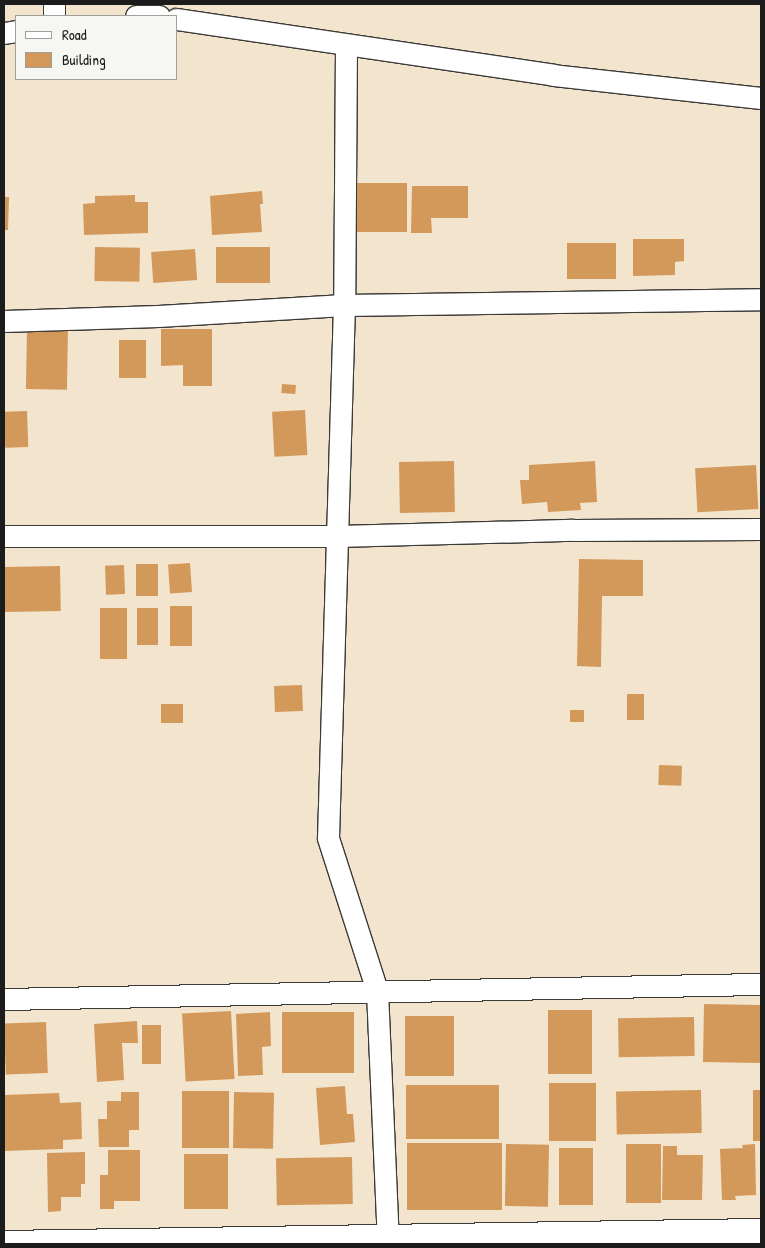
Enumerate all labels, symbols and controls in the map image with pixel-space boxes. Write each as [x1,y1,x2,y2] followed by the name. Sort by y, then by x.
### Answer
[15,15,178,80] legend
[62,24,87,45] text: Road
[62,49,106,70] text: Building

